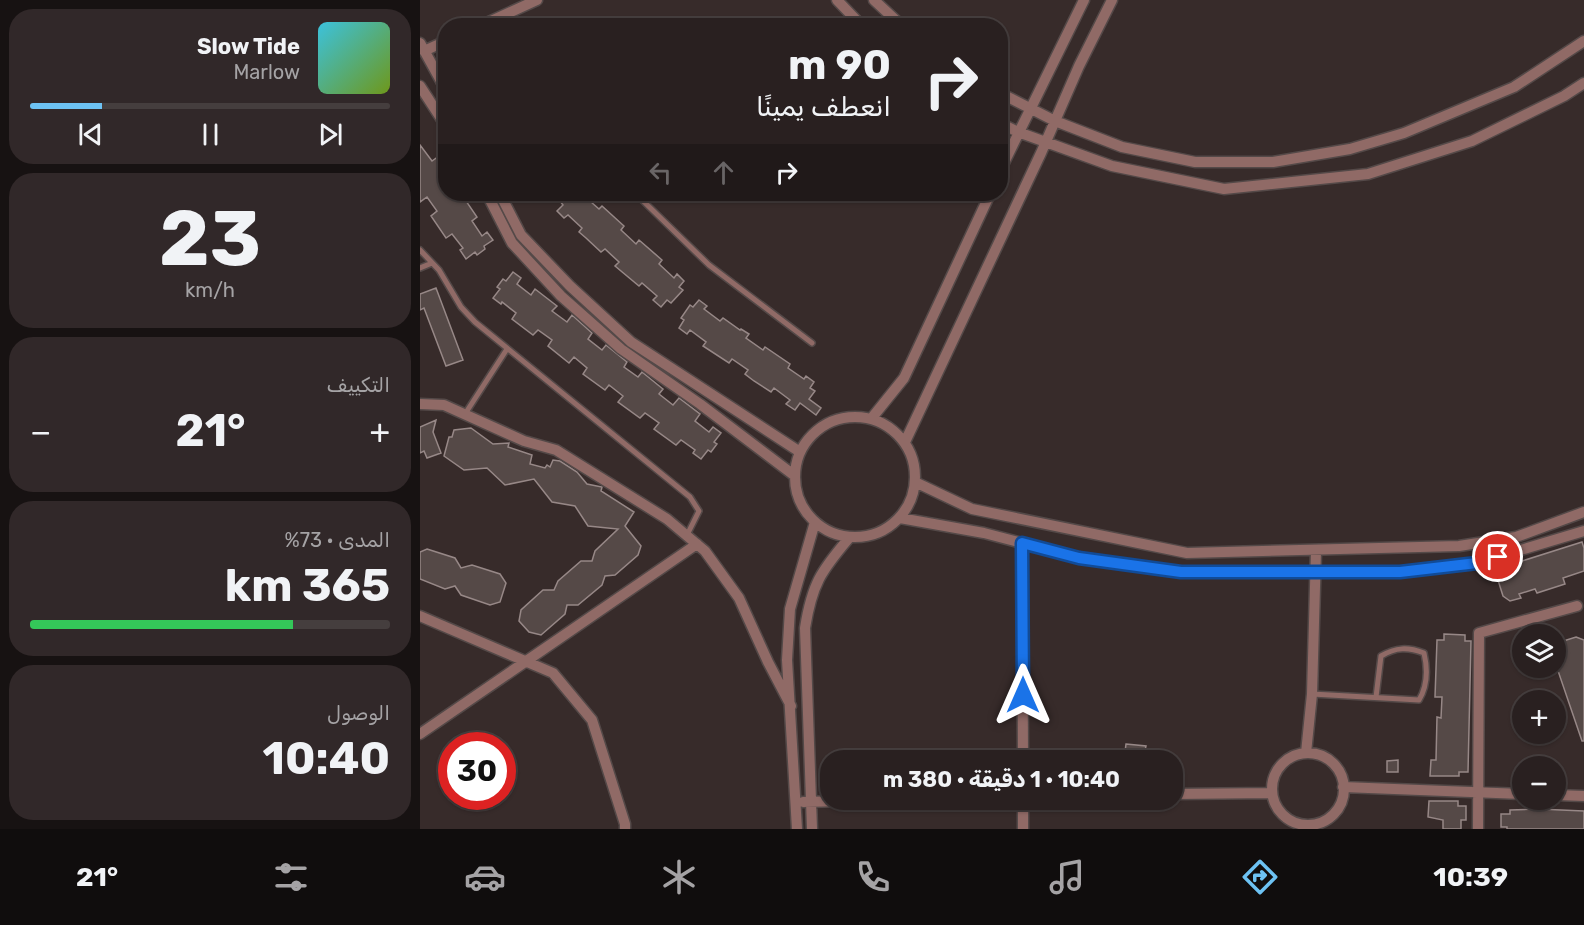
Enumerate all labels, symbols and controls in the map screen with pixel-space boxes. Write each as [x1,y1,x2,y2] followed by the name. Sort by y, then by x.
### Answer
[197,33,300,60] text: Slow Tide
[788,40,891,90] text: 90 m
[912,42,990,120] icon: right
[233,60,300,84] text: Marlow
[756,91,891,123] text: انعطف يمينًا
[74,118,107,151] icon: previous
[194,118,227,151] icon: pause
[314,118,347,151] icon: next
[644,156,677,189] icon: left
[707,156,740,189] icon: ahead
[770,156,803,189] icon: right
[159,192,261,285] text: 23
[185,278,235,302] text: km/h
[327,373,390,397] text: التكييف
[175,404,246,457] text: 21°
[30,412,51,451] text: −
[369,412,390,451] text: +
[284,528,390,552] text: المدى · 73%
[1472,531,1523,582] pin
[1481,540,1514,573] icon: arrive
[225,559,390,612] text: 365 km
[1512,624,1566,810] map controls
[1512,624,1566,678] button: layers
[991,663,1055,727] position arrow
[1512,690,1566,744] button: +
[327,701,390,725] text: الوصول
[263,732,390,785] text: 10:40
[438,732,516,810] speed limit sign: 30
[1512,756,1566,810] button: −
[883,766,1120,793] text: 10:40 · 1 دقيقة · 380 m
[270,856,312,898] icon: filters
[464,856,506,898] icon: car
[658,856,700,898] icon: climate
[852,856,894,898] icon: phone
[1046,856,1088,898] icon: music
[1239,856,1281,898] icon: directions
[76,861,118,893] text: 21°
[1433,861,1508,893] text: 10:39

